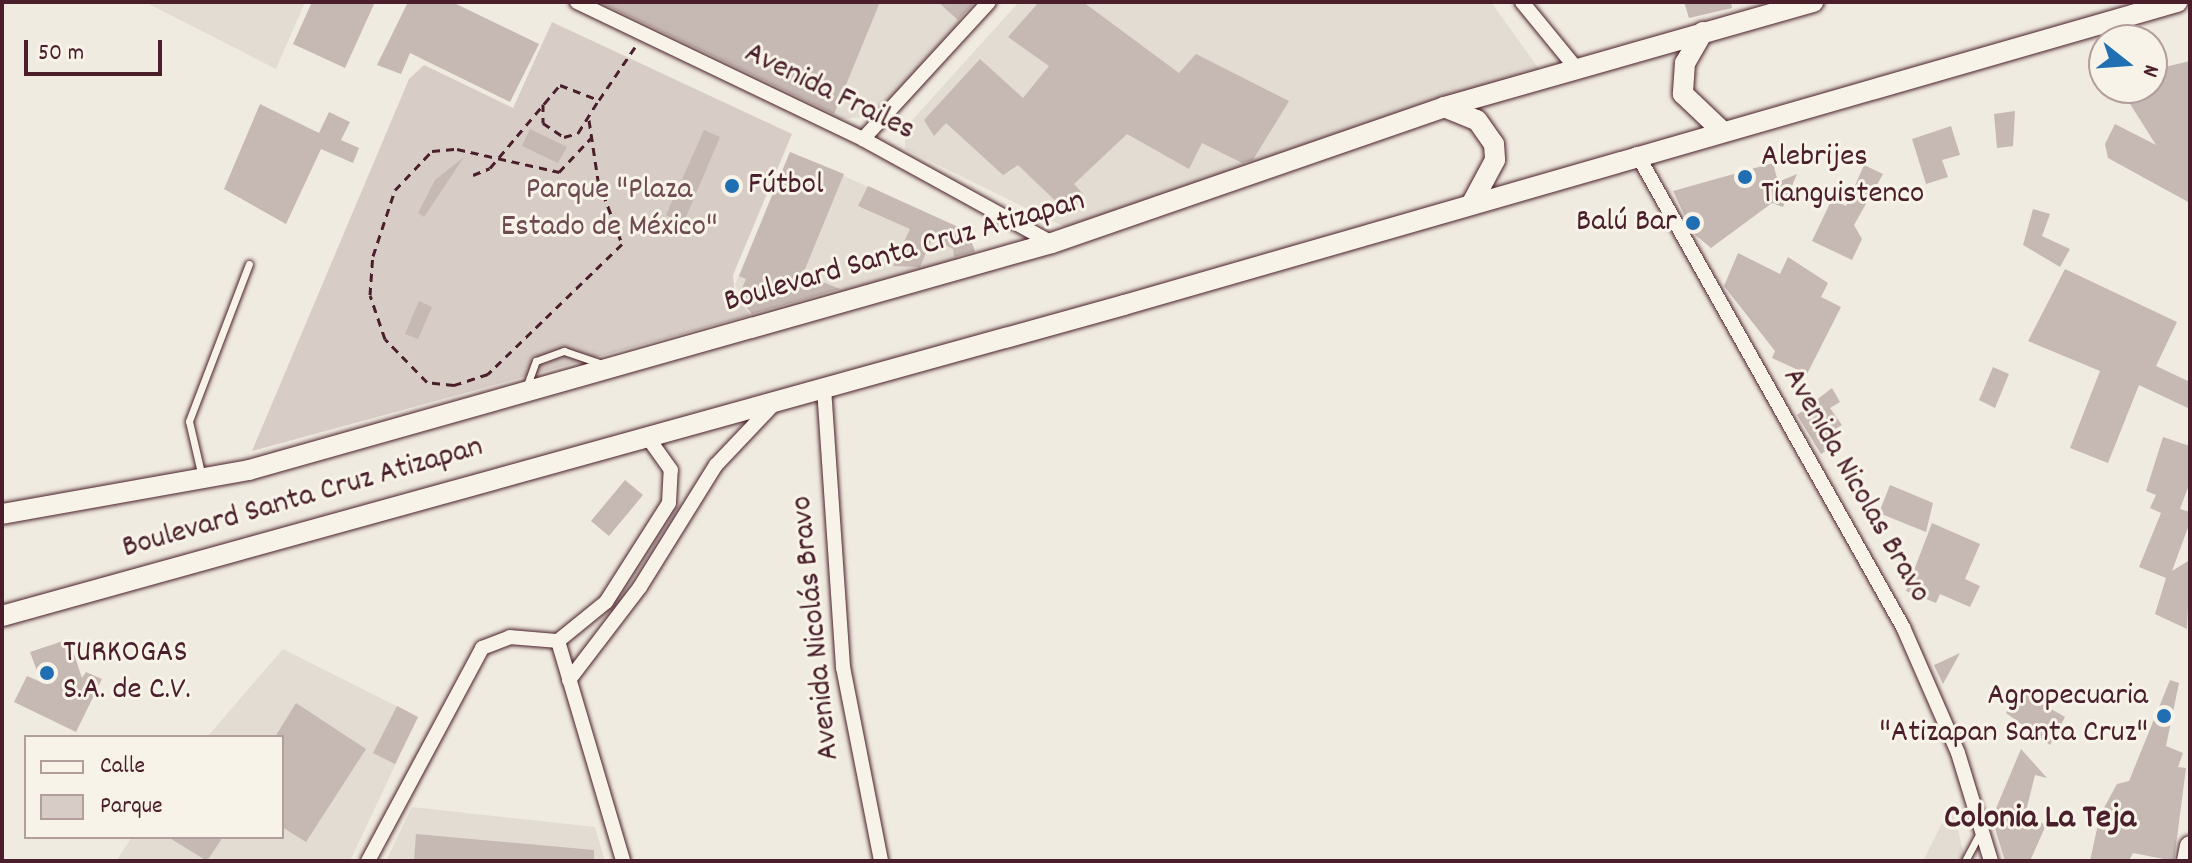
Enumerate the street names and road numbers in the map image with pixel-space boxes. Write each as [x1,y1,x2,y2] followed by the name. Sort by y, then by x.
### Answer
[737,35,921,151] street label: Avenida Frailes
[720,183,1090,323] street label: Boulevard Santa Cruz Atizapan
[1772,362,1938,610] street label: Avenida Nicolas Bravo
[118,429,488,569] street label: Boulevard Santa Cruz Atizapan
[784,494,850,762] street label: Avenida Nicolás Bravo

